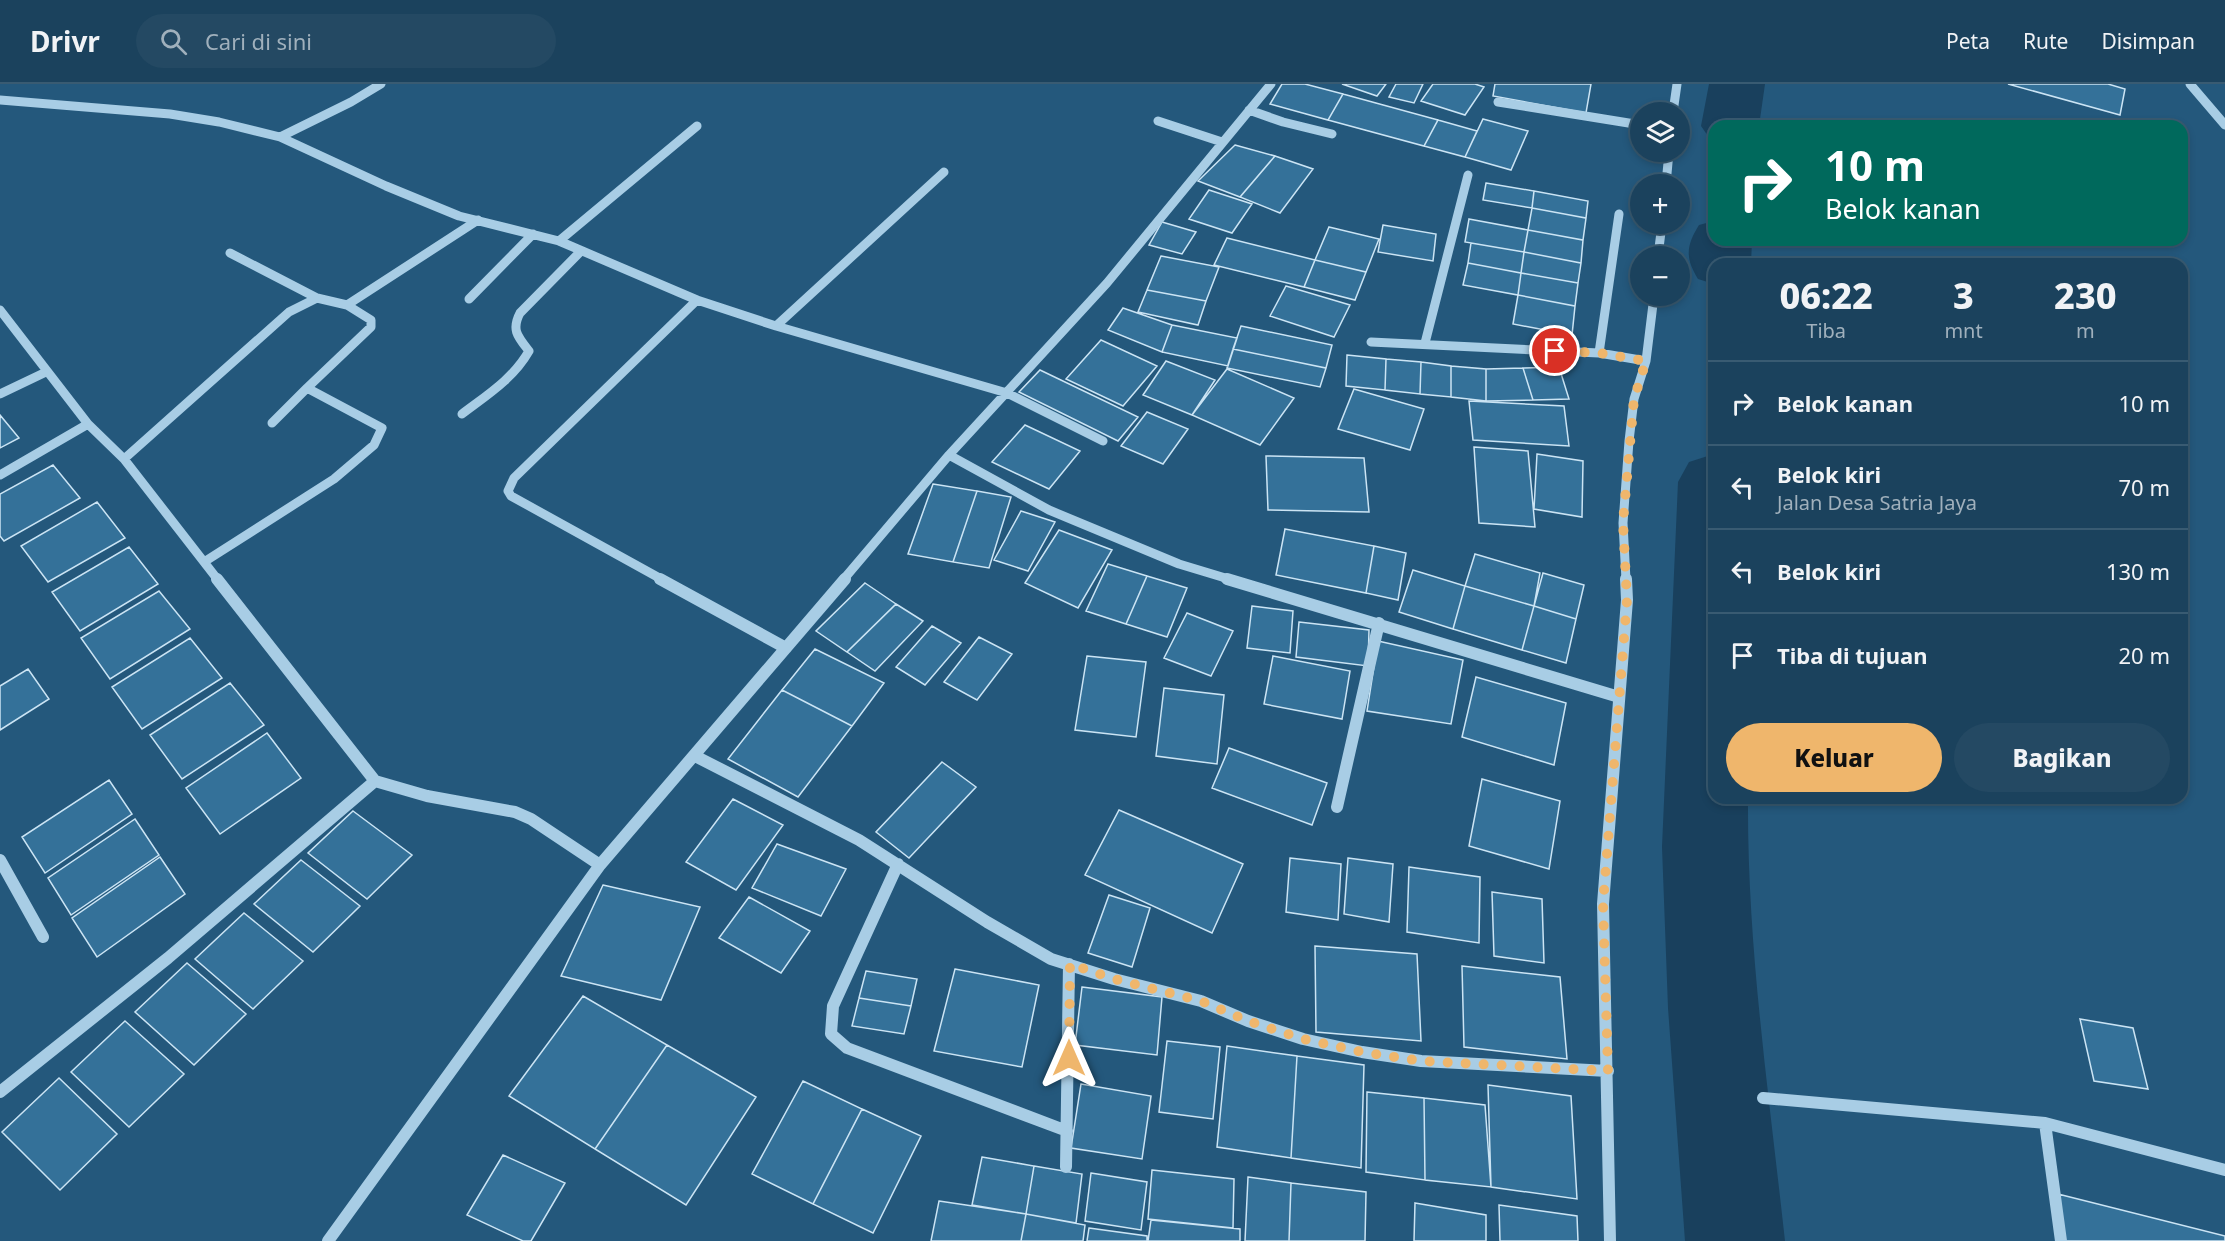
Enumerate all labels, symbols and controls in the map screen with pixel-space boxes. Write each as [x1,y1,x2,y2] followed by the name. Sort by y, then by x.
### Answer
[136,14,556,68] search box
[30,22,100,60] text: Drivr
[157,25,190,58] icon: search
[205,26,312,56] text: Cari di sini
[1946,27,1990,55] text: Peta
[2023,27,2068,55] text: Rute
[2101,27,2195,55] text: Disimpan
[1630,102,1690,306] map controls
[1630,102,1690,162] button: layers
[1825,136,1925,193] text: 10 m
[1726,144,1804,222] icon: right
[1630,174,1690,234] button: +
[1825,190,1981,227] text: Belok kanan
[1630,246,1690,306] button: −
[1779,271,1873,320] text: 06:22
[1953,271,1974,320] text: 3
[2054,271,2117,320] text: 230
[1806,317,1846,344] text: Tiba
[1944,317,1983,344] text: mnt
[2076,317,2095,344] text: m
[1529,325,1580,376] pin
[1538,334,1571,367] icon: arrive
[1726,387,1759,420] icon: right
[1777,388,1913,418] text: Belok kanan
[2119,388,2170,418] text: 10 m
[1777,459,1881,489] text: Belok kiri
[1726,471,1759,504] icon: left
[2119,472,2170,502] text: 70 m
[1777,489,1977,516] text: Jalan Desa Satria Jaya
[1726,555,1759,588] icon: left
[1777,556,1881,586] text: Belok kiri
[2106,556,2170,586] text: 130 m
[1726,639,1759,672] icon: arrive
[1777,640,1927,670] text: Tiba di tujuan
[2119,640,2170,670] text: 20 m
[1726,723,1942,792] button: Keluar
[1954,723,2170,792] button: Bagikan
[1037,1026,1101,1090] position arrow

